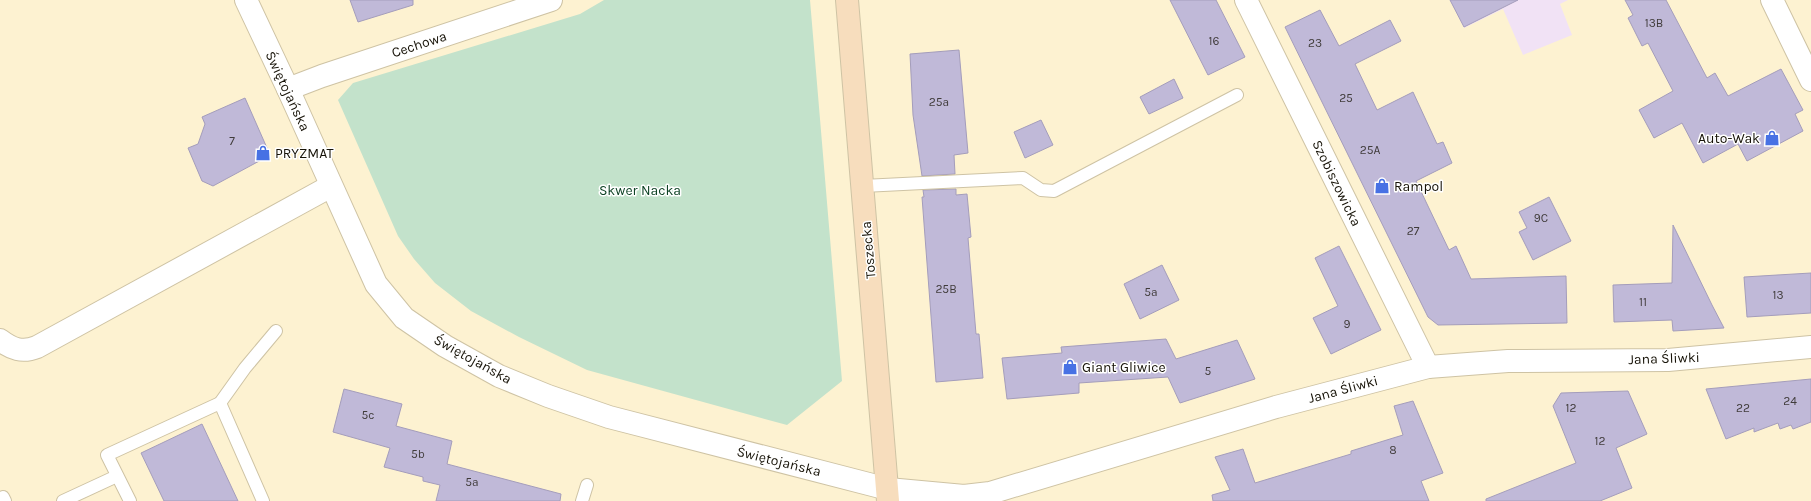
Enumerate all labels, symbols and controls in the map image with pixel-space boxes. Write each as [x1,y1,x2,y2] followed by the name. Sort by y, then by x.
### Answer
[1645,16,1663,30] house number: 13B
[389,28,449,61] street label: Cechowa
[1209,34,1220,48] house number: 16
[1308,36,1322,50] house number: 23
[262,48,314,134] street label: Świętojańska
[1339,91,1353,105] house number: 25
[929,95,949,109] house number: 25a
[1763,129,1781,147] shop icon: Auto-Wak
[1698,130,1760,147] place label: Auto-Wak
[229,134,235,148] house number: 7
[1308,137,1365,229] street label: Szobiszowicka
[1360,143,1380,157] house number: 25A
[254,144,272,162] shop icon: PRYZMAT
[275,145,334,162] place label: PRYZMAT
[1373,177,1391,195] shop icon: Rampol
[1394,178,1443,195] place label: Rampol
[599,182,681,199] park label: Skwer Nacka
[1534,211,1548,225] house number: 9C
[858,221,879,279] street label: Toszecka
[1407,224,1420,238] house number: 27
[935,282,957,296] house number: 25B
[1144,285,1158,299] house number: 5a
[1772,288,1784,302] house number: 13
[1639,295,1647,309] house number: 11
[1344,317,1351,331] house number: 9
[431,331,515,388] street label: Świętojańska
[1628,349,1700,368] street label: Jana Śliwki
[1061,358,1079,376] shop icon: Giant Gliwice
[1082,359,1166,376] place label: Giant Gliwice
[1205,364,1212,378] house number: 5
[1306,372,1380,407] street label: Jana Śliwki
[1783,394,1797,408] house number: 24
[1566,401,1577,415] house number: 12
[1736,401,1750,415] house number: 22
[362,408,374,422] house number: 5c
[1595,434,1606,448] house number: 12
[735,443,823,480] street label: Świętojańska
[1389,443,1397,457] house number: 8
[411,447,425,461] house number: 5b
[465,475,479,489] house number: 5a

